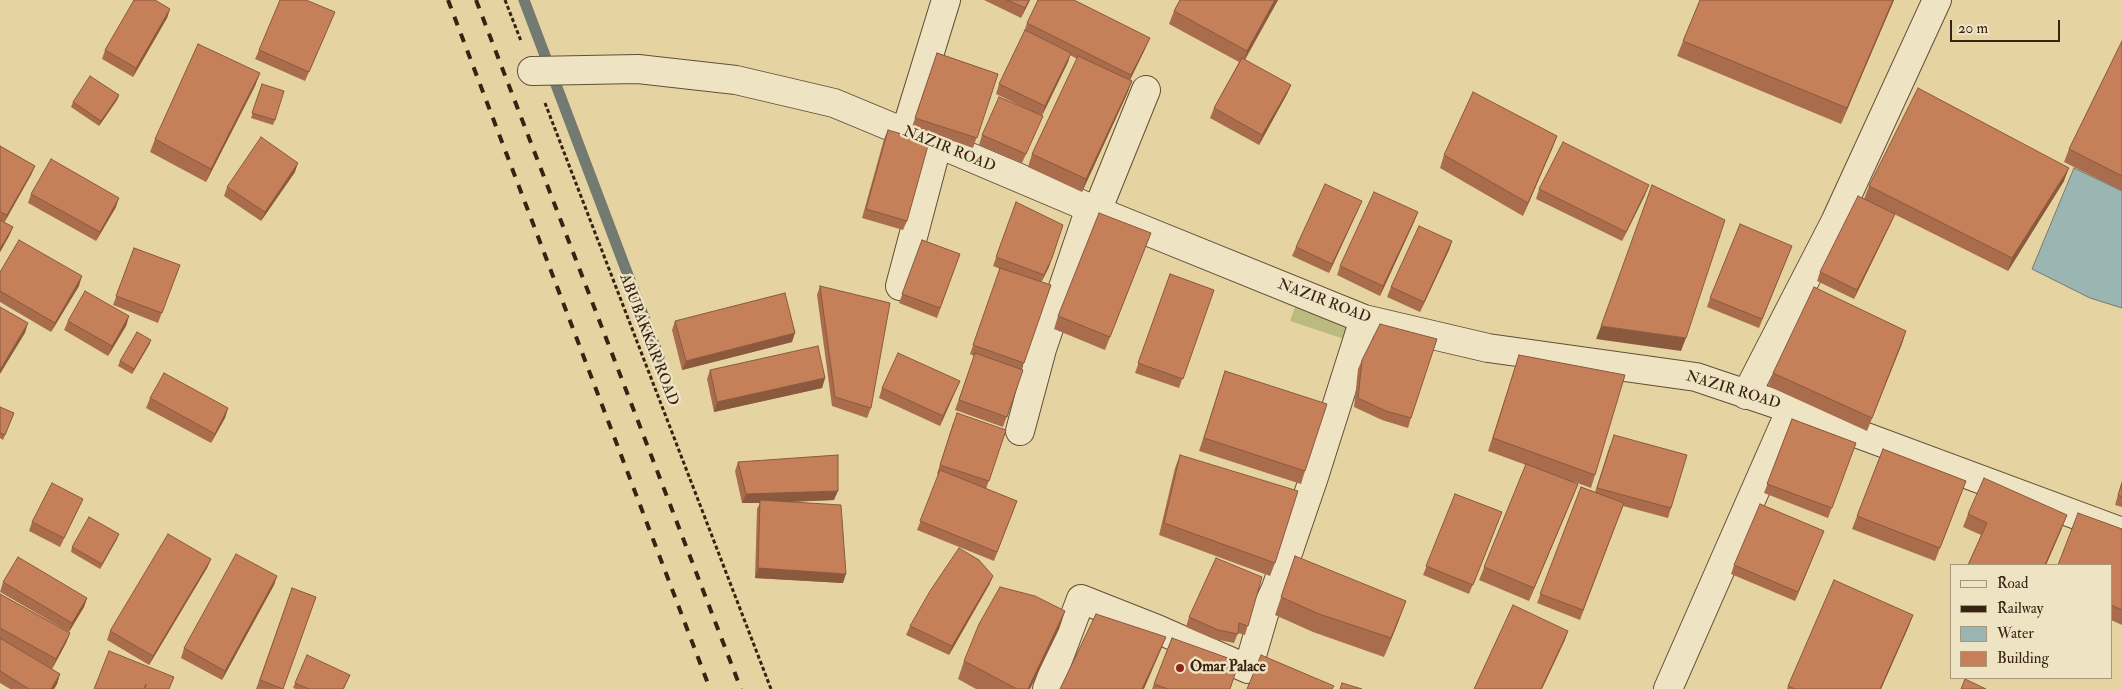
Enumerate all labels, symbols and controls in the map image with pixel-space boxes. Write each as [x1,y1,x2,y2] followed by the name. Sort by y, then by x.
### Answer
[1952,10,2062,42] scale bar
[1958,19,1988,38] text: 20 m
[900,123,998,177] street label: NAZIR ROAD
[615,272,681,408] street label: ABUBAKKAR ROAD
[1275,276,1373,328] street label: NAZIR ROAD
[1683,368,1783,414] street label: NAZIR ROAD
[1950,564,2112,679] legend
[1997,574,2028,593] text: Road
[1997,599,2043,618] text: Railway
[1997,624,2034,643] text: Water
[1997,649,2049,668] text: Building
[1190,659,1266,677] place label: Omar Palace
[1174,662,1186,674] marker: Omar Palace

